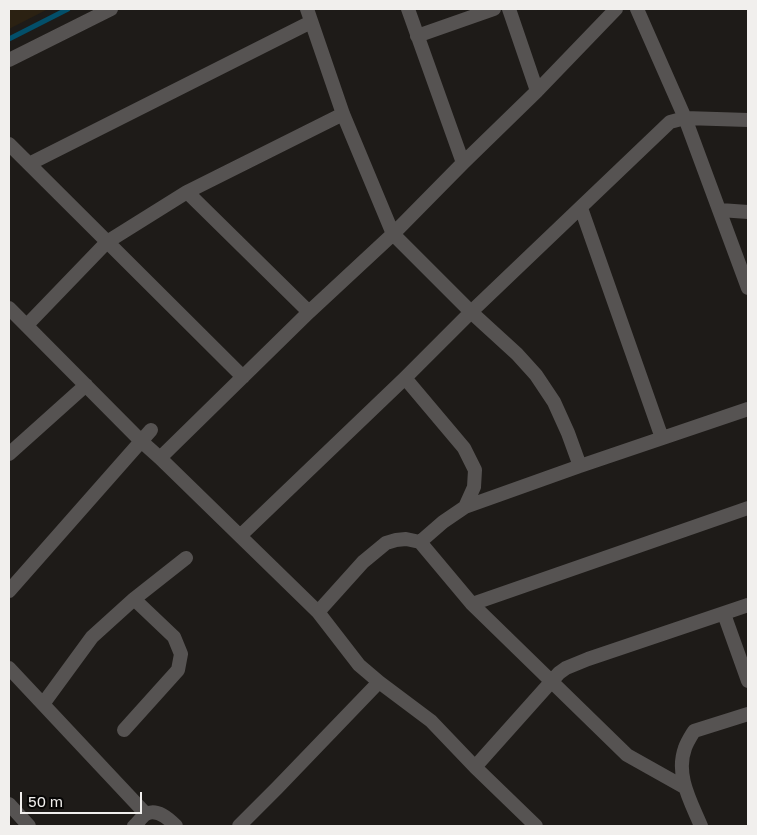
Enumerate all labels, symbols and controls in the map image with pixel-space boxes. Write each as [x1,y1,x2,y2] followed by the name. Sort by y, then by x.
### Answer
[22,782,145,814] scale bar
[28,792,63,810] text: 50 m

